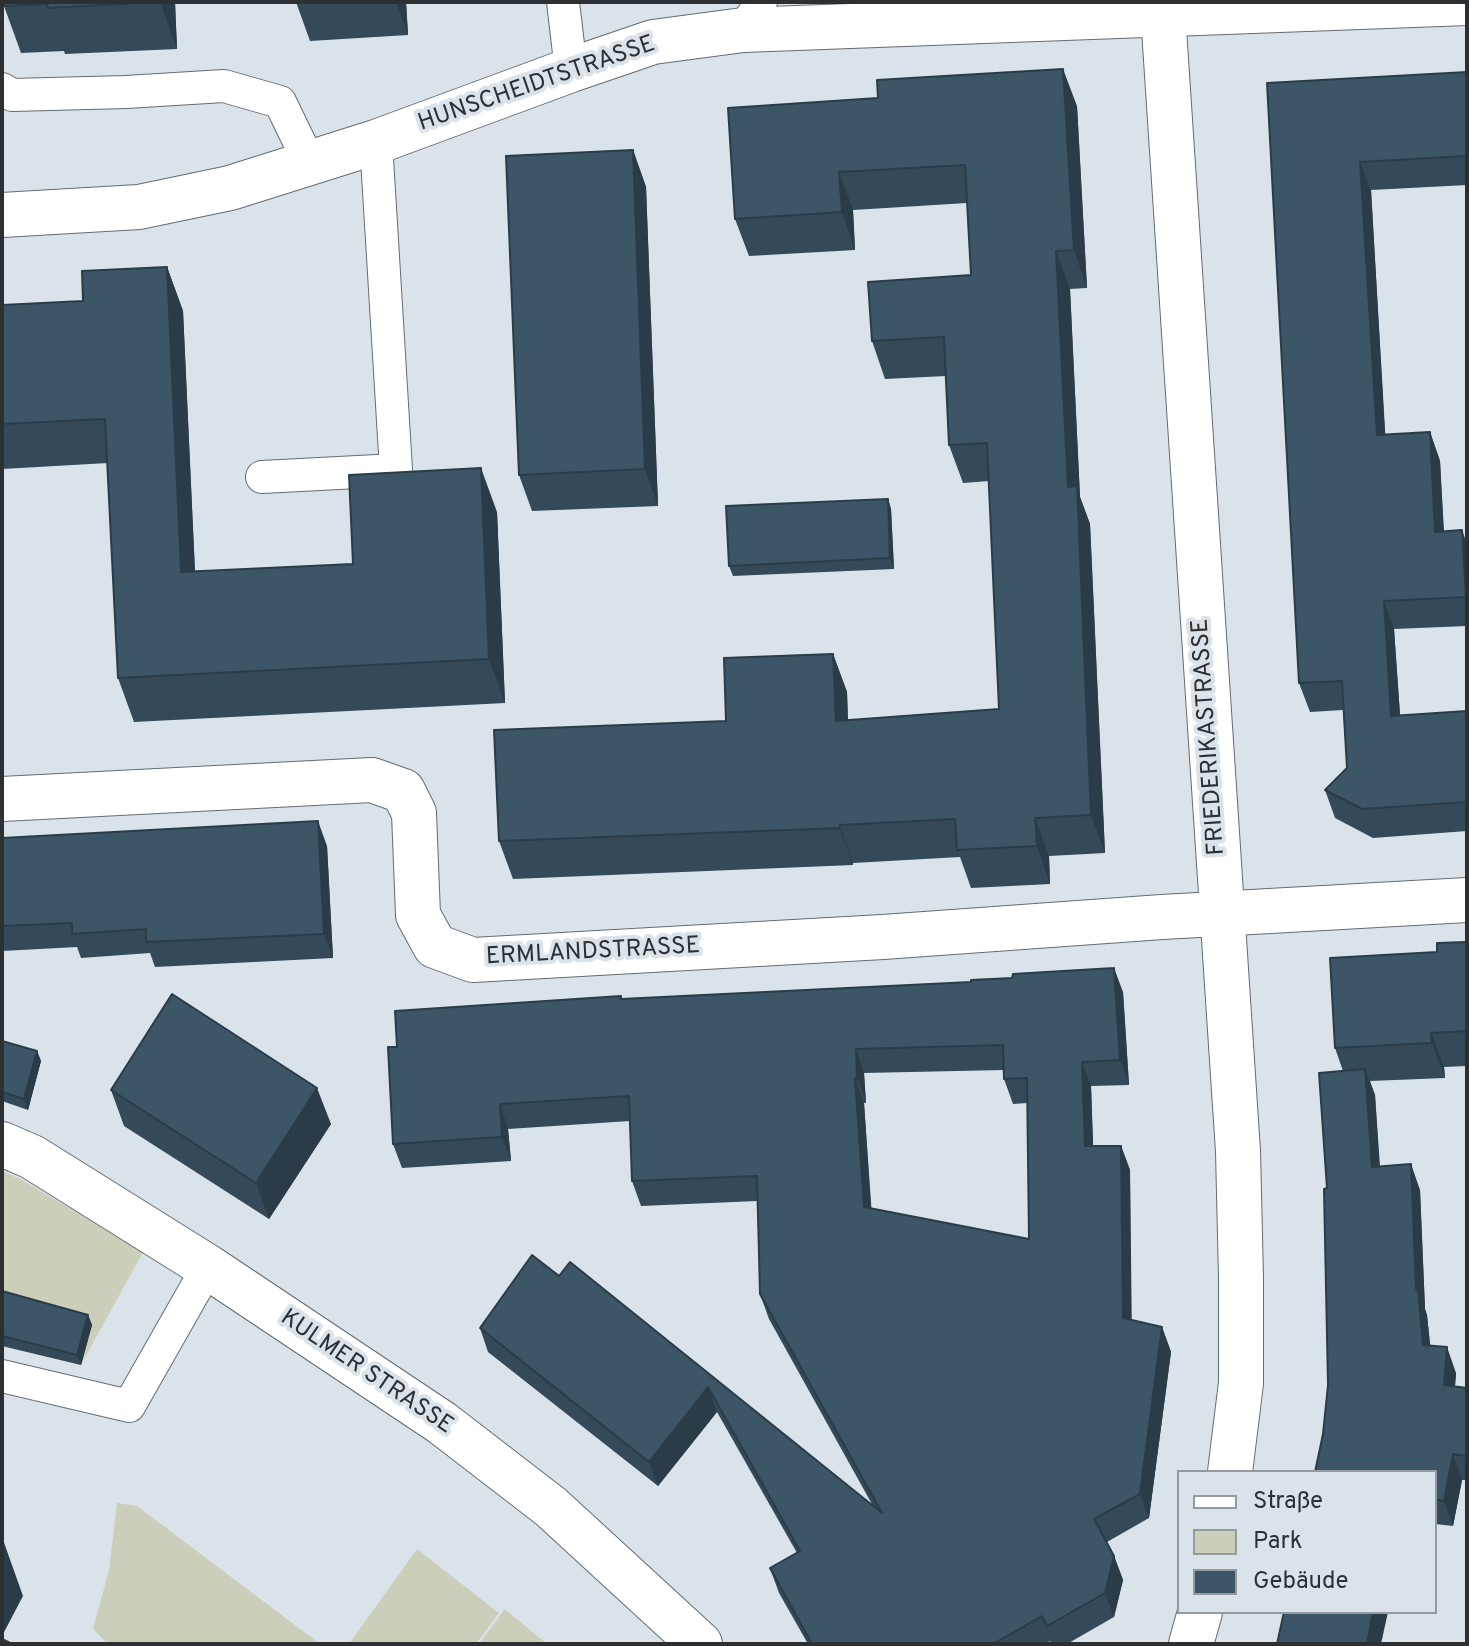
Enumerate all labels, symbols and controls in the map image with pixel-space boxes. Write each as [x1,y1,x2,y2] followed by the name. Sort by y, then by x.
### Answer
[415,31,659,139] street label: HUNSCHEIDTSTRASSE
[1187,618,1233,856] street label: FRIEDERIKASTRASSE
[485,933,701,973] street label: ERMLANDSTRASSE
[274,1304,458,1442] street label: KULMER STRASSE
[1177,1470,1437,1614] legend
[1253,1487,1323,1517] text: Straße
[1253,1527,1303,1557] text: Park
[1253,1567,1348,1597] text: Gebäude

